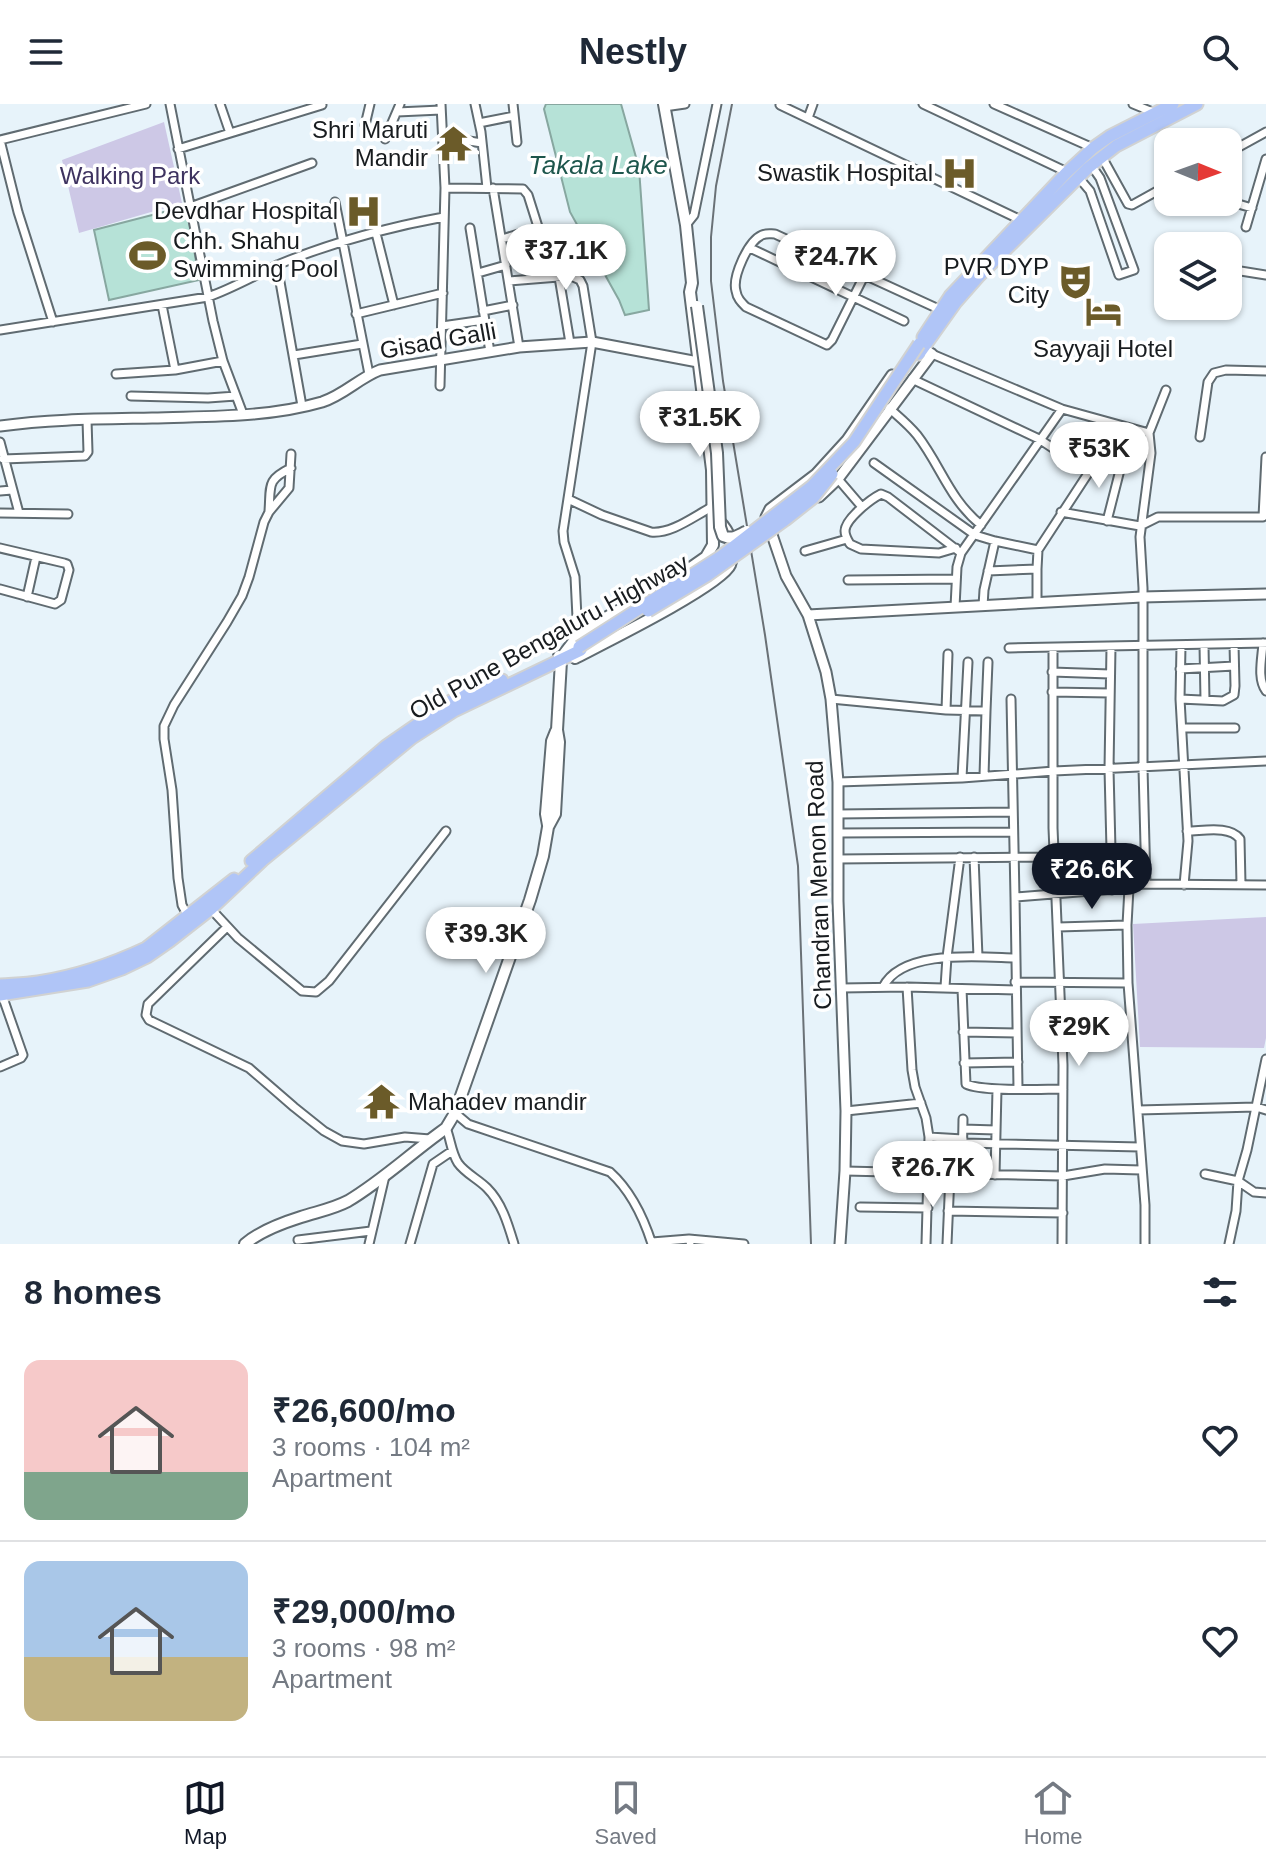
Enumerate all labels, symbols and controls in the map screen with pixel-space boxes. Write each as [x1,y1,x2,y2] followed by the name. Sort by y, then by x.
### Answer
[24,30,68,74] icon: menu
[1198,30,1242,74] icon: search
[579,31,687,72] text: Nestly
[312,116,428,171] place label: Shri Maruti Mandir
[435,125,473,163] temple icon: Shri Maruti Mandir
[1154,128,1242,216] north arrow
[1154,128,1242,320] map controls
[528,150,668,180] water label: Takala Lake
[940,154,978,192] hospital icon: Swastik Hospital
[757,159,933,186] place label: Swastik Hospital
[60,162,201,189] park label: Walking Park
[345,192,383,230] hospital icon: Devdhar Hospital
[154,197,338,224] place label: Devdhar Hospital
[501,224,631,292] pin: ₹37.1K
[173,227,338,282] place label: Chh. Shahu Swimming Pool
[771,230,901,298] pin: ₹24.7K
[1154,232,1242,320] button: layers
[524,235,608,265] text: ₹37.1K
[128,236,166,274] sports icon: Chh. Shahu Swimming Pool
[794,241,878,271] text: ₹24.7K
[944,253,1049,308] place label: PVR DYP City
[1056,262,1094,300] theatre icon: PVR DYP City
[1084,293,1122,331] hotel icon: Sayyaji Hotel
[378,317,498,364] street label: Gisad Galli
[1033,335,1173,362] place label: Sayyaji Hotel
[635,391,765,459] pin: ₹31.5K
[658,402,742,432] text: ₹31.5K
[1052,422,1146,490] pin: ₹53K
[1068,433,1130,463] text: ₹53K
[405,548,693,725] street label: Old Pune Bengaluru Highway
[801,760,836,1010] street label: Chandran Menon Road
[1027,843,1157,911] pin: ₹26.6K
[1050,854,1134,884] text: ₹26.6K
[421,907,551,975] pin: ₹39.3K
[444,918,528,948] text: ₹39.3K
[1032,1000,1126,1068] pin: ₹29K
[1048,1011,1110,1041] text: ₹29K
[363,1083,401,1121] temple icon: Mahadev mandir
[408,1088,587,1115] place label: Mahadev mandir
[868,1141,998,1209] pin: ₹26.7K
[891,1152,975,1182] text: ₹26.7K
[1198,1270,1242,1314] icon: filters
[24,1273,162,1311] text: 8 homes
[272,1391,456,1429] text: ₹26,600/mo
[88,1392,184,1488] icon: home
[1198,1418,1242,1462] icon: heart
[272,1432,470,1462] text: 3 rooms · 104 m²
[272,1463,392,1493] text: Apartment
[272,1592,456,1630] text: ₹29,000/mo
[88,1593,184,1689] icon: home
[1198,1619,1242,1663] icon: heart
[272,1633,456,1663] text: 3 rooms · 98 m²
[272,1664,392,1694] text: Apartment
[183,1776,227,1850] tab: Map
[594,1776,657,1850] tab: Saved
[1024,1776,1083,1850] tab: Home

